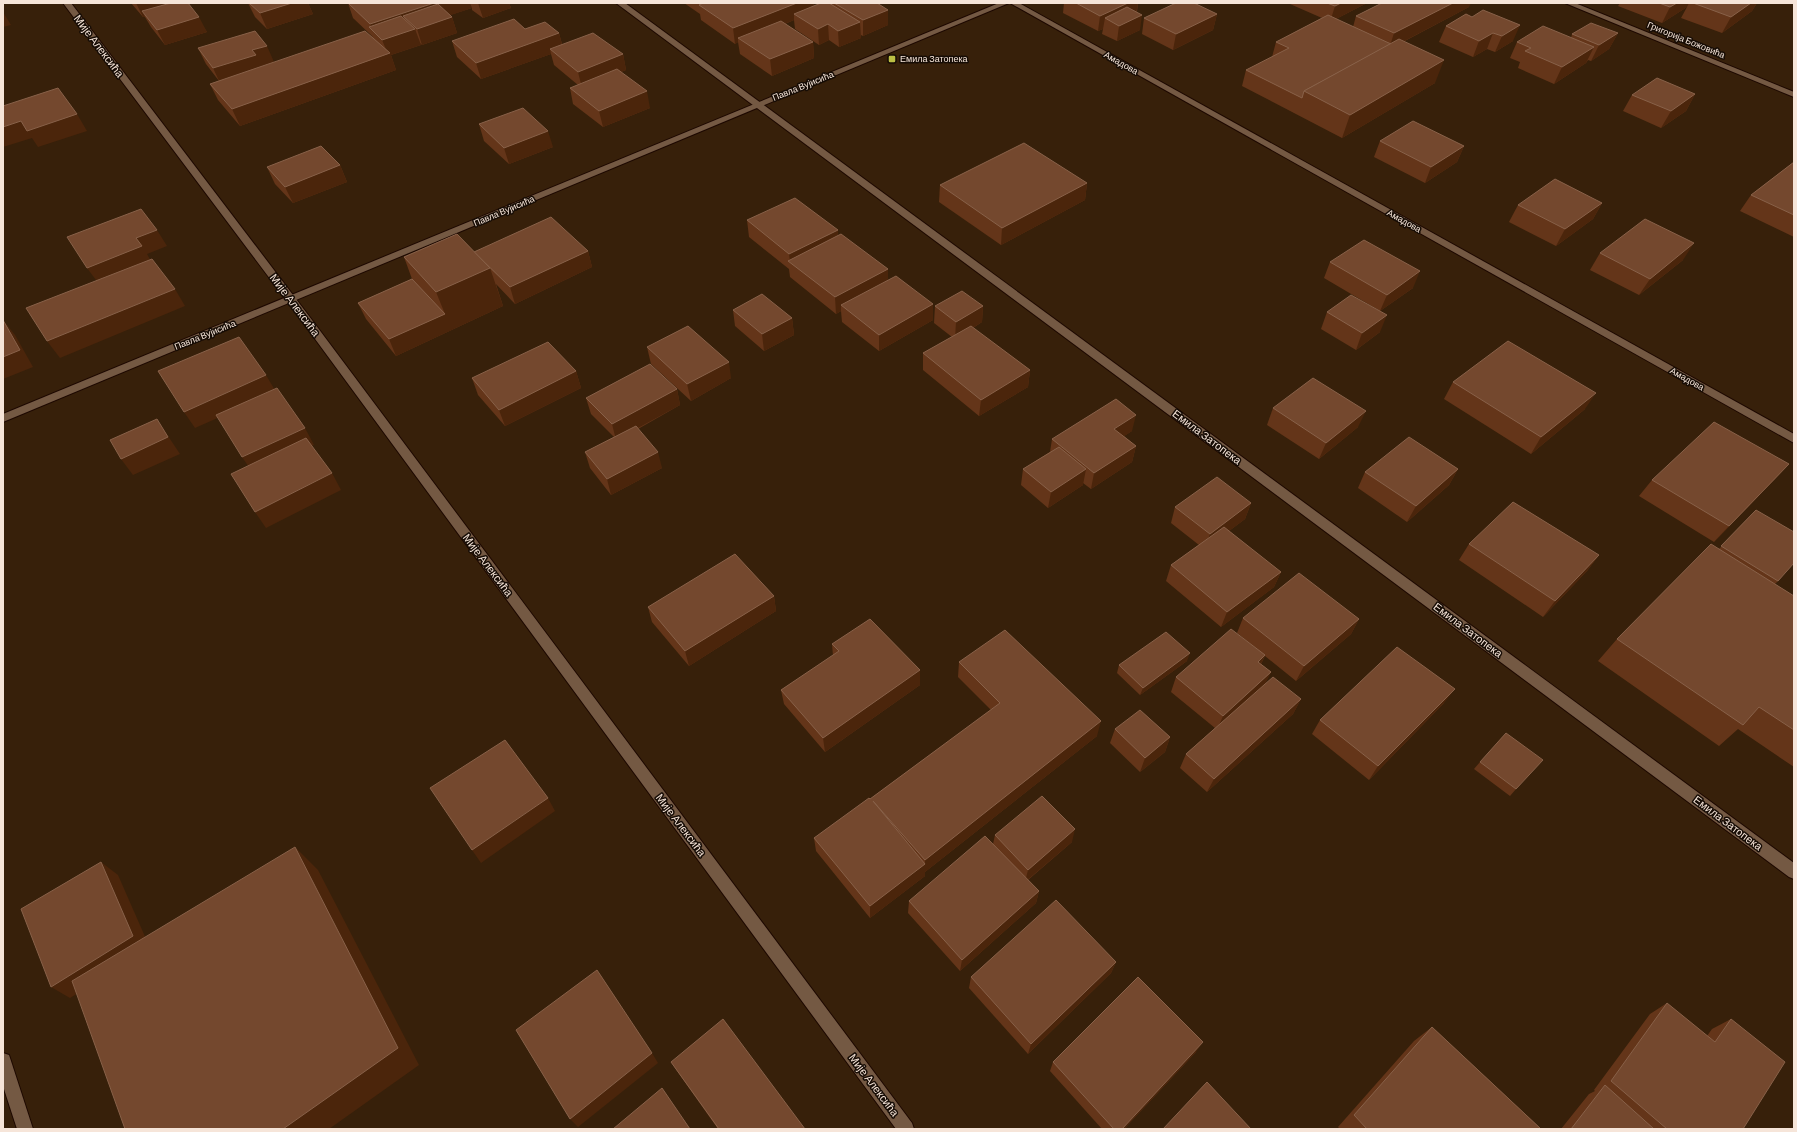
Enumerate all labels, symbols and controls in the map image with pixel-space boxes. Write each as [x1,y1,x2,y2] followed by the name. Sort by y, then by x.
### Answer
[72,12,128,80] street label: Мије Алексића
[1646,19,1727,60] street label: Григорија Божовића
[1102,49,1140,76] street label: Амадова
[900,53,968,64] place label: Емила Затопека
[887,54,897,64] marker: Емила Затопека
[771,68,835,103] street label: Павла Вујисића
[472,193,536,228] street label: Павла Вујисића
[1385,207,1423,234] street label: Амадова
[268,271,324,339] street label: Мије Алексића
[173,317,237,352] street label: Павла Вујисића
[1668,365,1706,392] street label: Амадова
[1170,407,1245,467] street label: Емила Затопека
[461,531,517,599] street label: Мије Алексића
[1431,600,1506,660] street label: Емила Затопека
[654,791,710,859] street label: Мије Алексића
[1691,793,1766,853] street label: Емила Затопека
[847,1051,903,1119] street label: Мије Алексића

